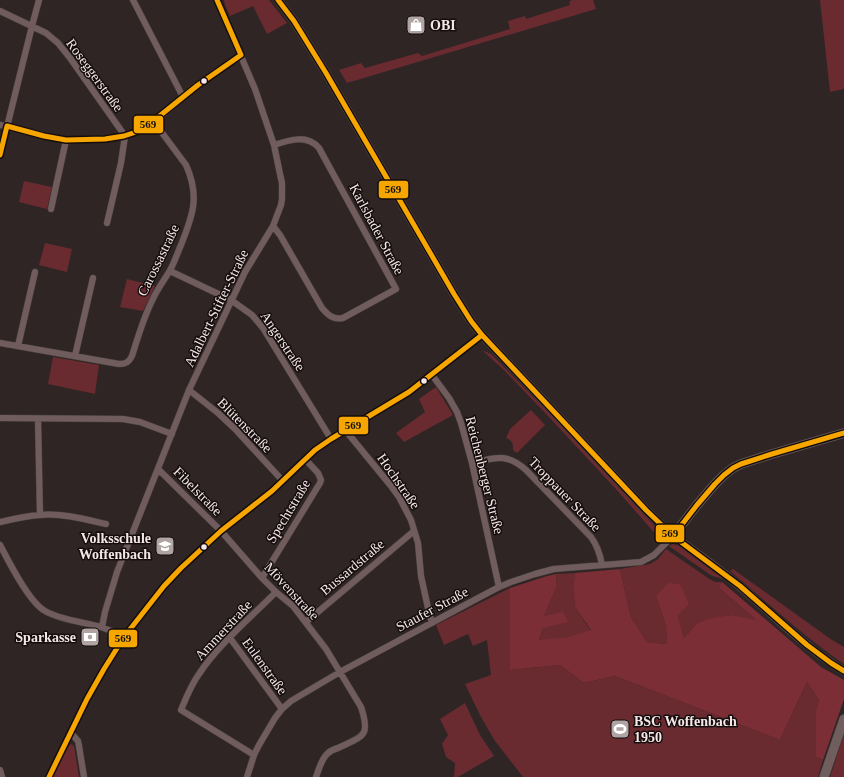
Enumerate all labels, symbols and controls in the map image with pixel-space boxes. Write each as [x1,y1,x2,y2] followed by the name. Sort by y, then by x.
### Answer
[405,14,427,36] shop icon: OBI
[430,18,456,33] place label: OBI
[63,36,126,115] street label: Roseggerstraße
[199,76,209,86] unlabelled marker
[133,115,164,134] line badge: 569
[140,118,157,130] text: 569
[378,180,409,199] line badge: 569
[346,181,407,277] street label: Karlsbader Straße
[385,183,402,195] text: 569
[135,222,182,298] street label: Carossastraße
[181,247,251,369] street label: Adalbert-Stifter-Straße
[257,309,308,374] street label: Angerstraße
[419,376,429,386] unlabelled marker
[214,395,275,456] street label: Blütenstraße
[463,415,506,535] street label: Reichenberger Straße
[338,416,369,435] line badge: 569
[345,419,362,431] text: 569
[374,451,423,512] street label: Hochstraße
[526,454,604,534] street label: Troppauer Straße
[170,464,225,519] street label: Fibelstraße
[264,477,313,546] street label: Spechtstraße
[655,524,685,543] line badge: 569
[662,527,679,539] text: 569
[79,531,151,562] place label: Volksschule Woffenbach
[154,535,176,557] school or university icon: Volksschule Woffenbach
[317,536,387,598] street label: Bussardstraße
[199,542,209,552] unlabelled marker
[261,559,322,623] street label: Mövenstraße
[394,584,471,635] street label: Staufer Straße
[192,597,255,663] street label: Ammerstraße
[79,626,101,648] bank icon: Sparkasse
[108,629,138,648] line badge: 569
[15,630,76,645] place label: Sparkasse
[115,632,132,644] text: 569
[239,635,290,697] street label: Eulenstraße
[634,714,737,745] place label: BSC Woffenbach 1950
[609,718,631,740] sports icon: BSC Woffenbach 1950

